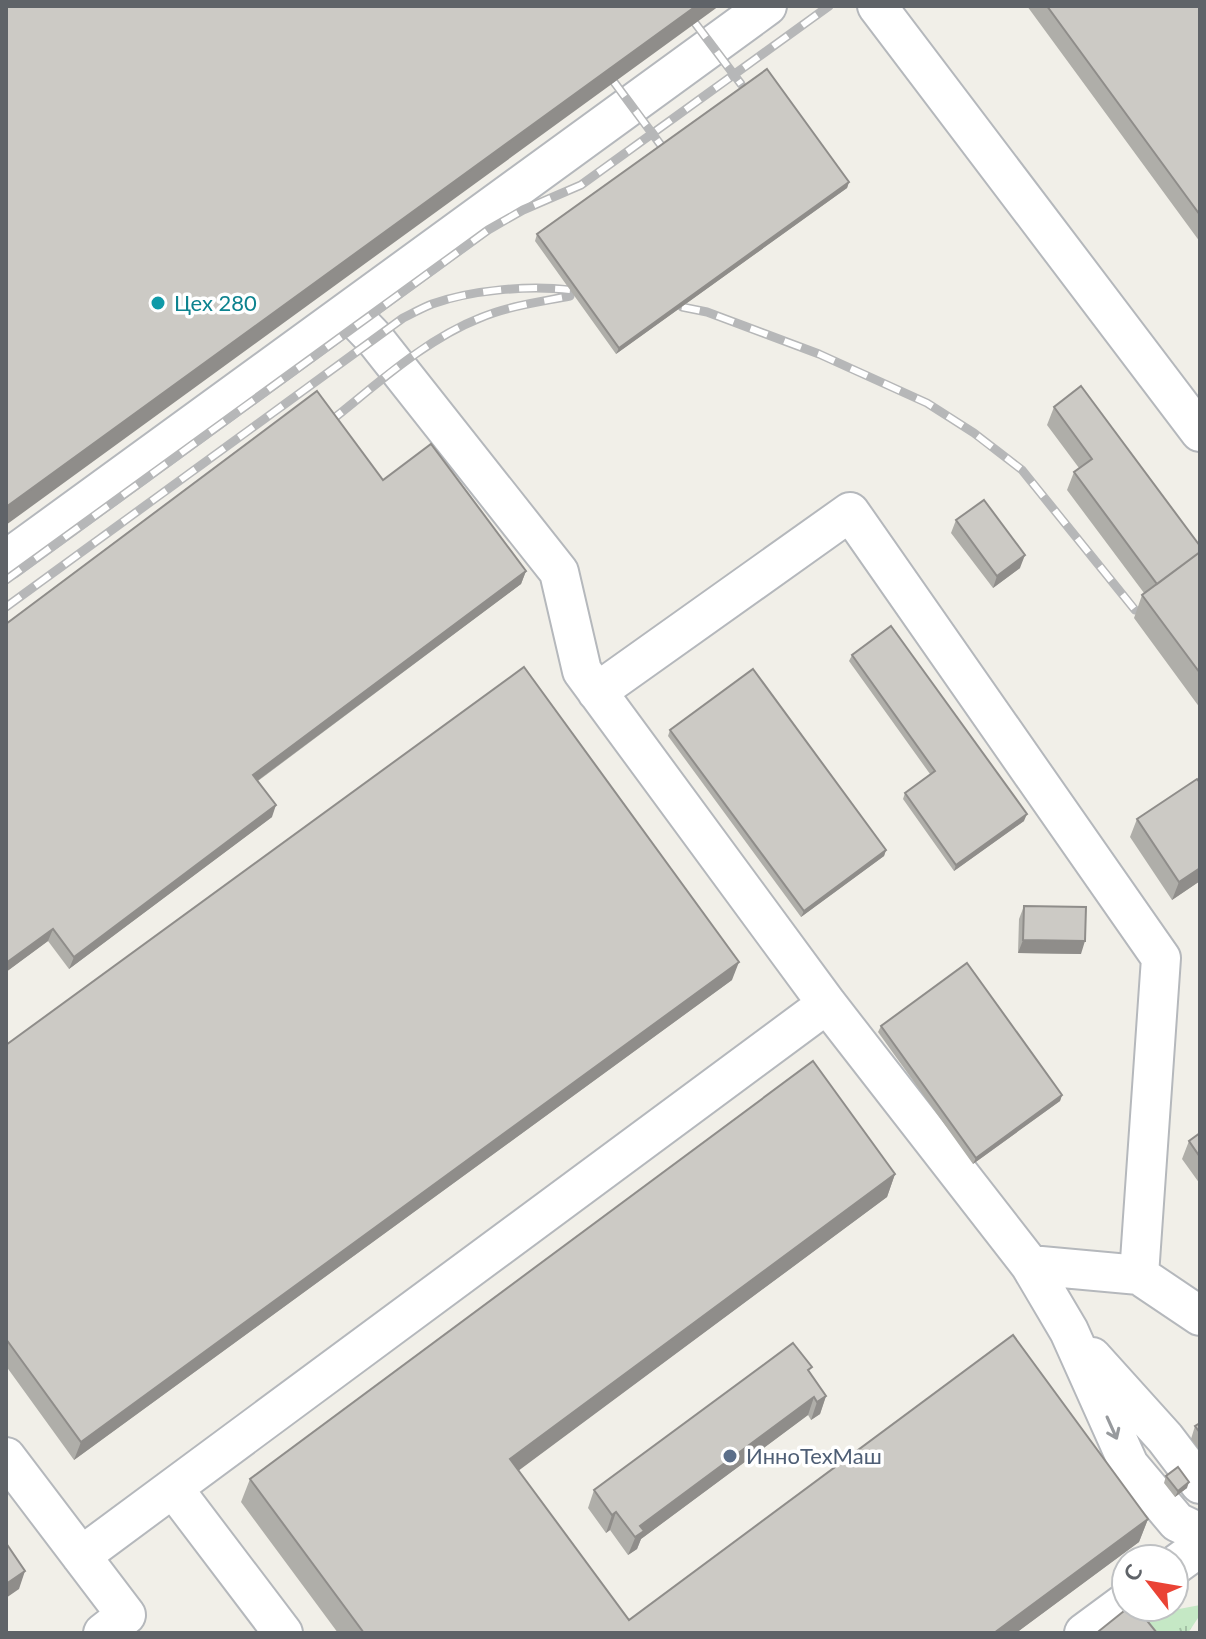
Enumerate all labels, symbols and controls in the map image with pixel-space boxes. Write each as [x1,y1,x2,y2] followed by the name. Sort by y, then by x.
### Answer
[174,289,257,316] place label: Цех 280
[149,294,167,312] marker: Цех 280
[1105,1416,1120,1440] one-way arrow
[746,1442,882,1469] place label: ИнноТехМаш
[721,1447,739,1465] marker: ИнноТехМаш
[1110,1543,1190,1623] north arrow
[1117,1559,1148,1586] text: С

